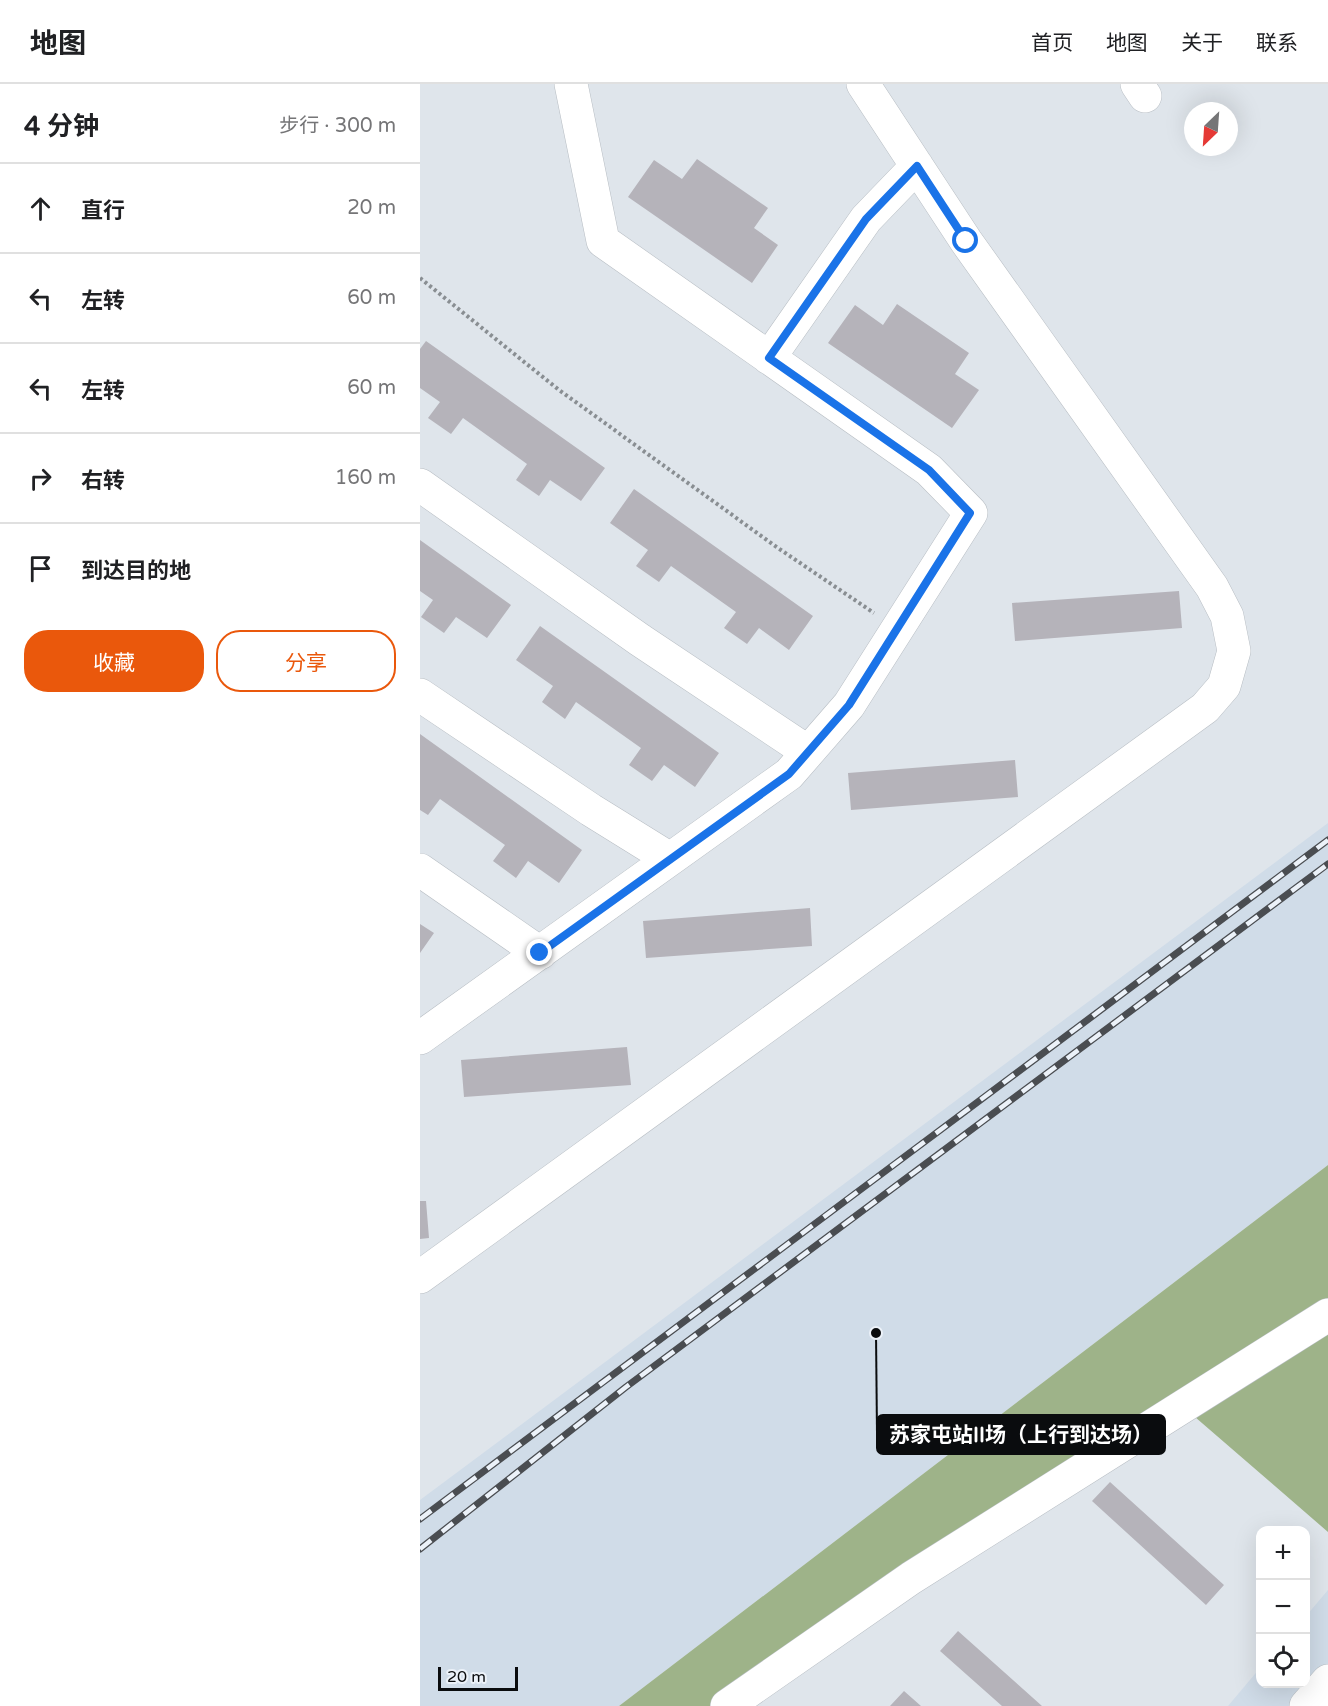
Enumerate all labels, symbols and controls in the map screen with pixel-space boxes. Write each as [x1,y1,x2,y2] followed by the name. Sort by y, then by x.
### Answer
[30,27,86,61] text: 地图
[1031,31,1073,56] text: 首页
[1106,31,1148,56] text: 地图
[1181,31,1223,56] text: 关于
[1256,31,1298,56] text: 联系
[1184,102,1238,156] north arrow
[24,111,99,142] text: 4 分钟
[279,114,396,138] text: 步行 · 300 m
[24,192,57,225] icon: ahead
[347,196,396,220] text: 20 m
[81,198,125,224] text: 直行
[952,227,978,253] route start
[24,282,57,315] icon: left
[347,286,396,310] text: 60 m
[81,288,125,314] text: 左转
[24,372,57,405] icon: left
[347,376,396,400] text: 60 m
[81,378,125,404] text: 左转
[24,462,57,495] icon: right
[335,466,396,490] text: 160 m
[81,468,125,494] text: 右转
[24,552,57,585] icon: arrive
[81,558,191,584] text: 到达目的地
[24,630,204,692] button: 收藏
[216,630,396,692] button: 分享
[526,939,552,965] route end
[877,1415,1165,1454] callout: 苏家屯站II场（上行到达场）
[889,1423,1153,1448] text: 苏家屯站II场（上行到达场）
[1256,1526,1310,1688] map controls
[1256,1526,1310,1580] button: +
[1256,1580,1310,1634] button: −
[1256,1634,1310,1688] button: locate
[438,1664,518,1692] scale bar
[447,1667,486,1687] text: 20 m

